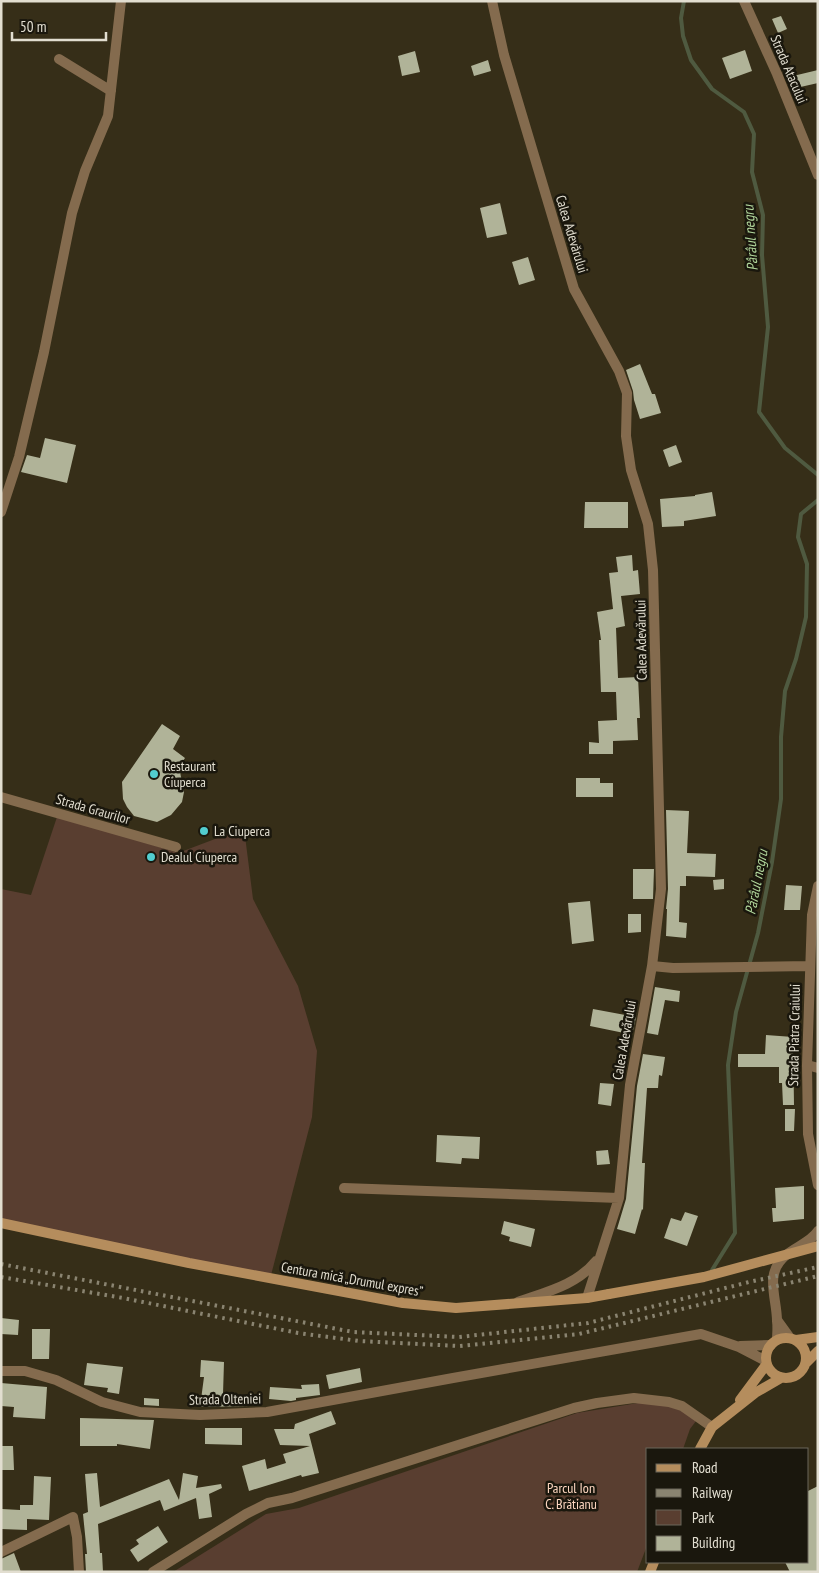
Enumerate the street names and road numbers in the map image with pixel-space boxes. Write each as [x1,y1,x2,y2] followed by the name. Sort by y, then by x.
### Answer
[766,32,812,106] street label: Strada Atacului
[552,193,592,275] street label: Calea Adevărului
[631,600,651,680] street label: Calea Adevărului
[54,790,132,828] street label: Strada Graurilor
[784,984,804,1086] street label: Strada Piatra Craiului
[608,999,640,1081] street label: Calea Adevărului
[280,1258,424,1300] street label: Centura mică „Drumul expres”
[189,1389,261,1409] street label: Strada Olteniei

